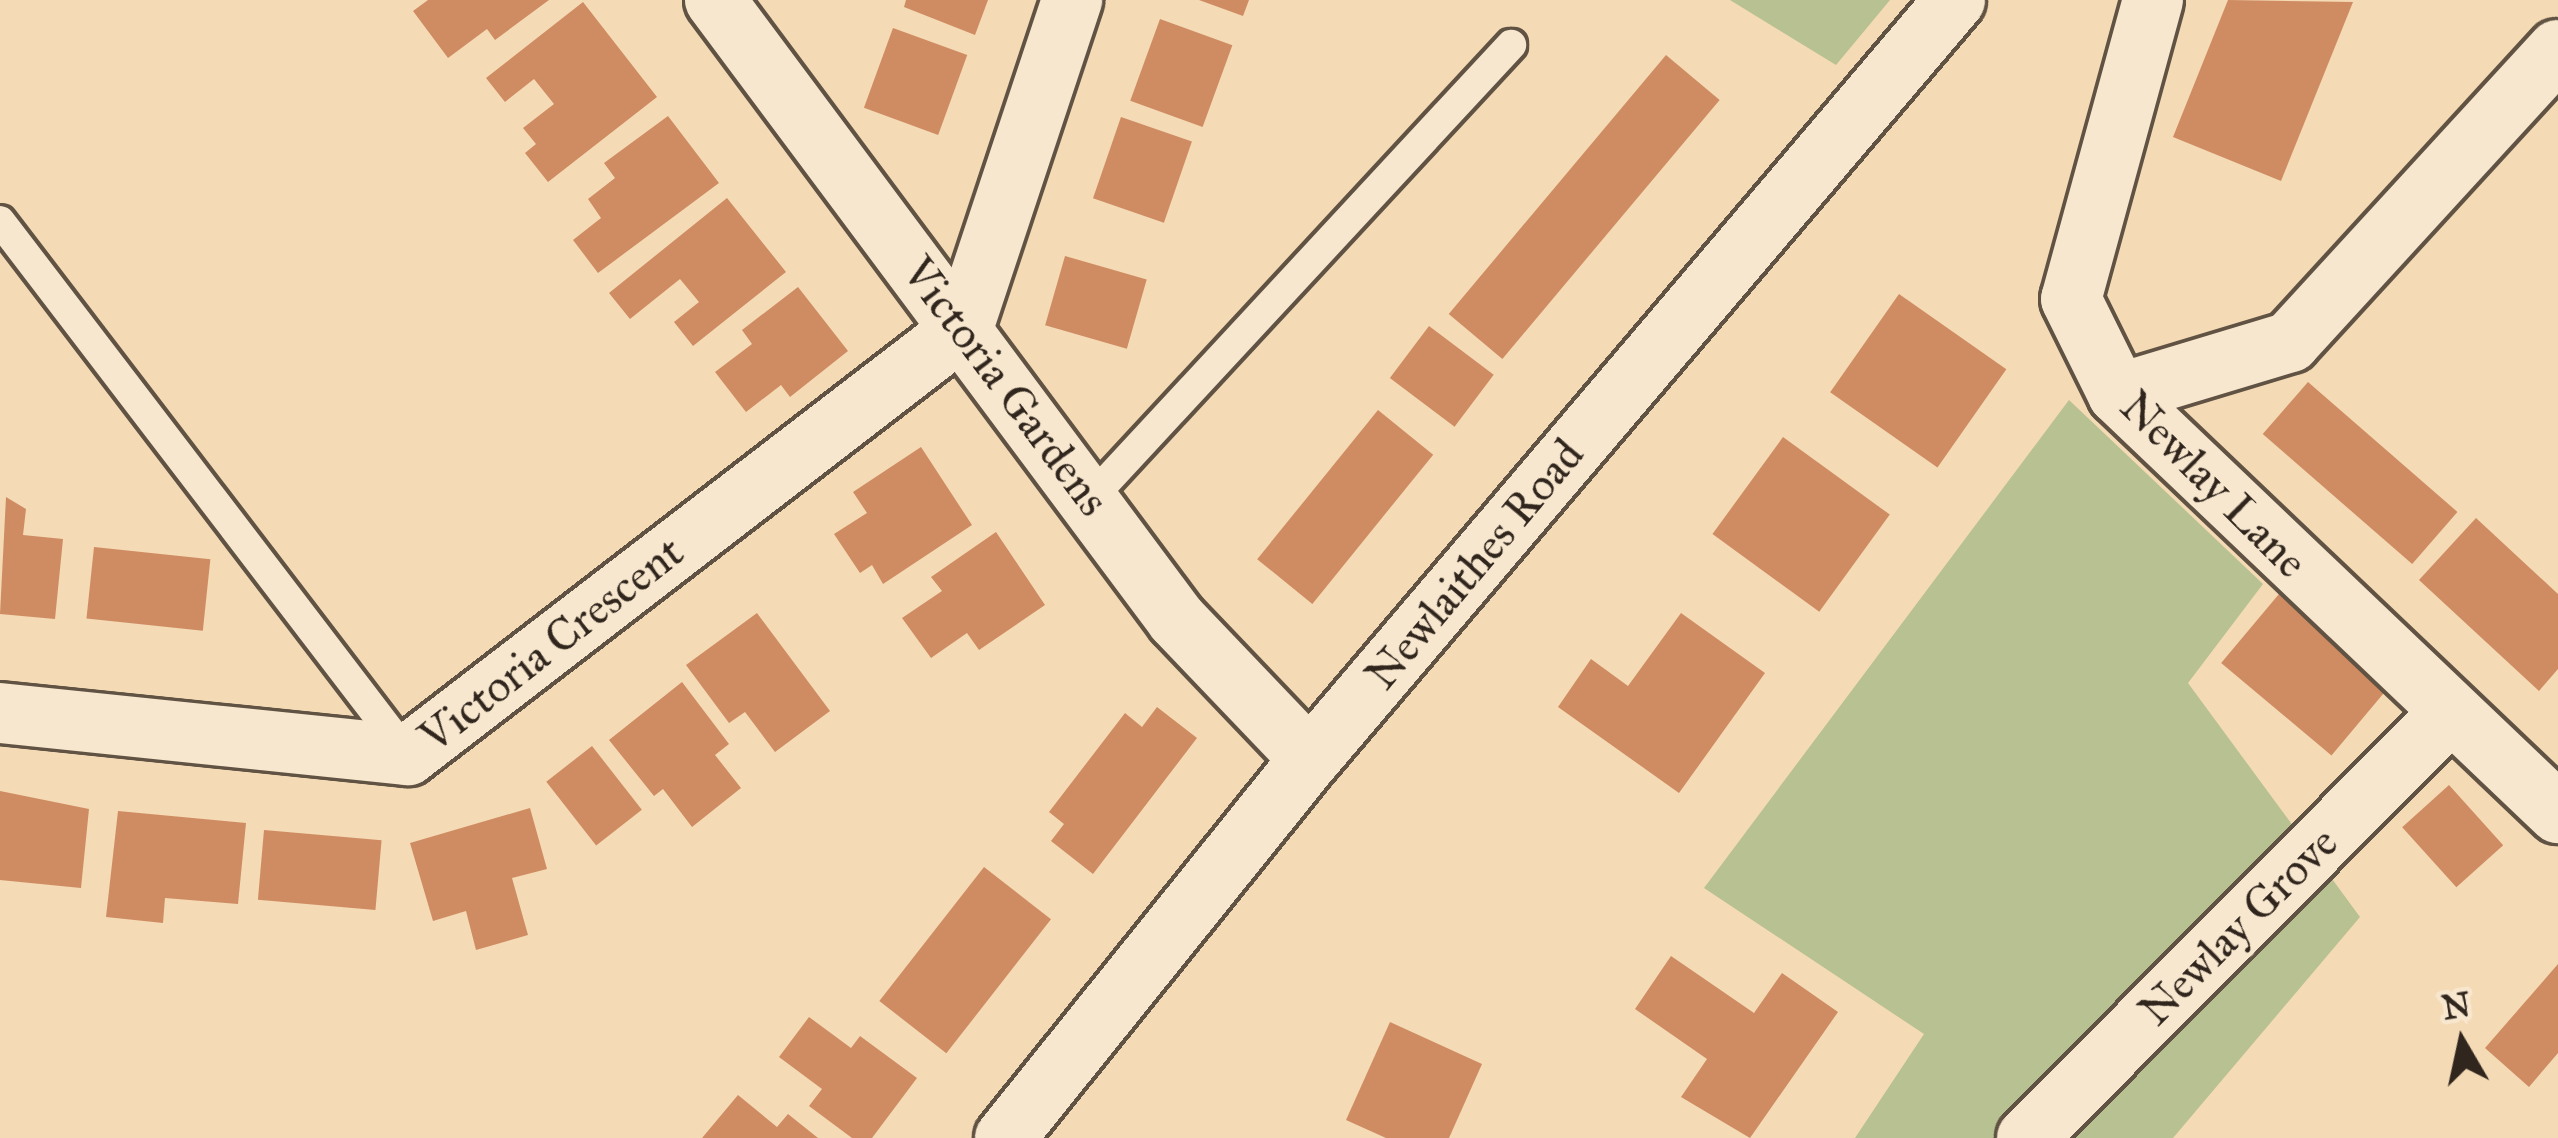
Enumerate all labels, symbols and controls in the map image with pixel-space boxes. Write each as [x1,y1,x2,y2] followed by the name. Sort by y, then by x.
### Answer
[891,246,1121,526] street label: Victoria Gardens
[2109,379,2319,589] street label: Newlay Lane
[1354,428,1594,700] street label: Newlaithes Road
[409,524,693,764] street label: Victoria Crescent
[2127,815,2349,1037] street label: Newlay Grove
[2402,982,2522,1102] north arrow
[2439,984,2473,1028] text: N

